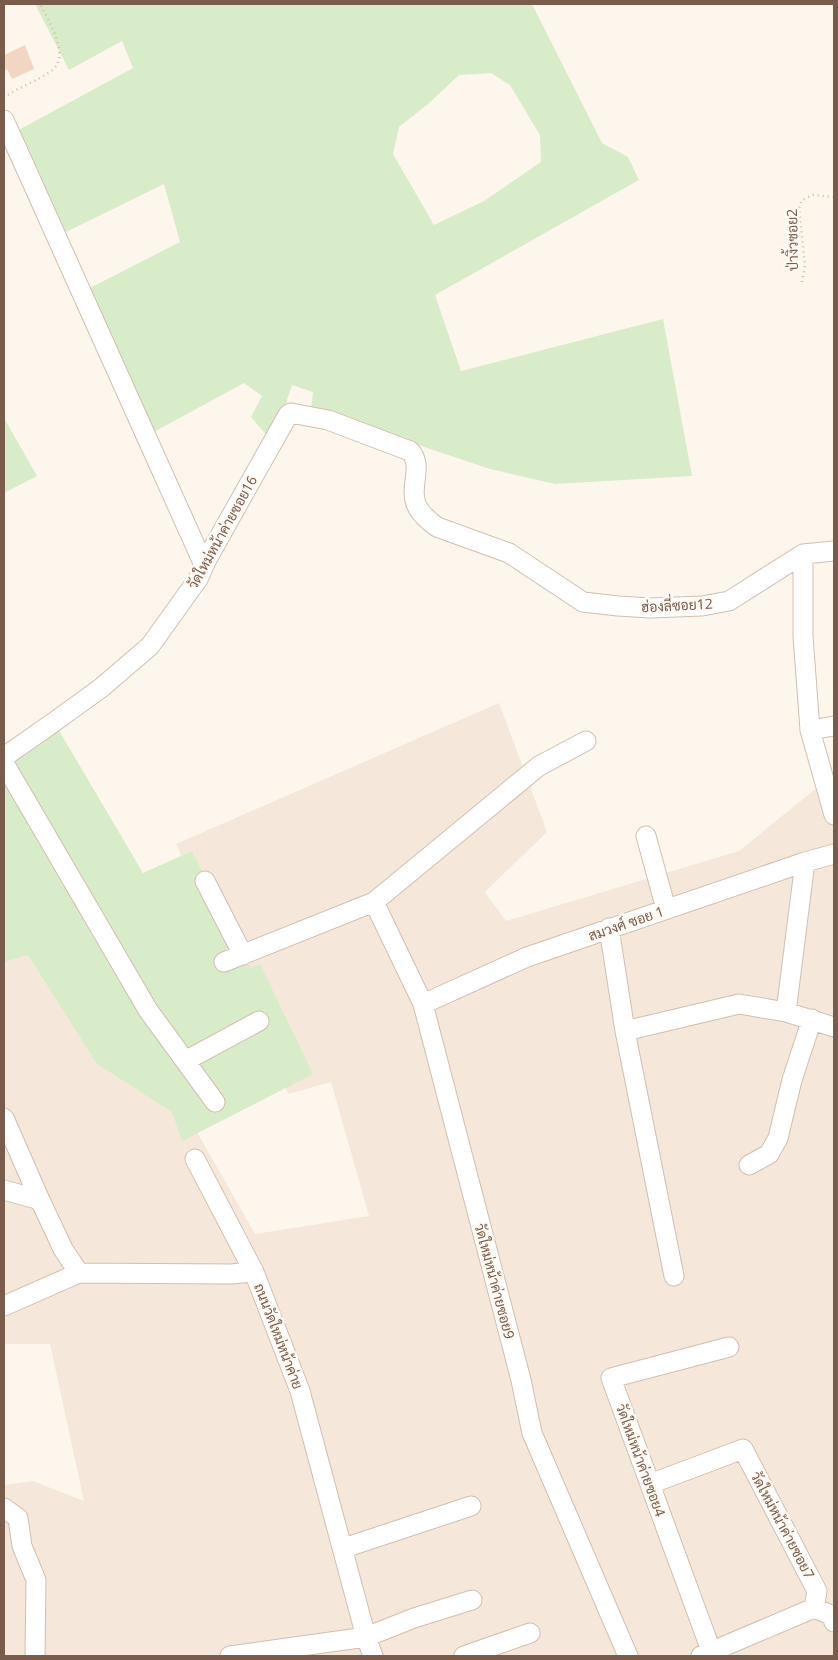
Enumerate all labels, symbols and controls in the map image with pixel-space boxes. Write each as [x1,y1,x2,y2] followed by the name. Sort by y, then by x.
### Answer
[781,209,802,271] street label: ป่างิ้วซอย2
[183,472,261,592] street label: วัดใหม่หน้าค่ายซอย16
[641,592,713,616] street label: ฮ่องลี่ซอย12
[586,901,666,945] street label: สมวงศ์ ซอย 1
[470,1221,520,1341] street label: วัดใหม่หน้าค่ายซอย9
[250,1280,308,1392] street label: ถนนวัดใหม่หน้าค่าย
[612,1401,670,1519] street label: วัดใหม่หน้าค่ายซอย4
[747,1468,819,1582] street label: วัดใหม่หน้าค่ายซอย7

